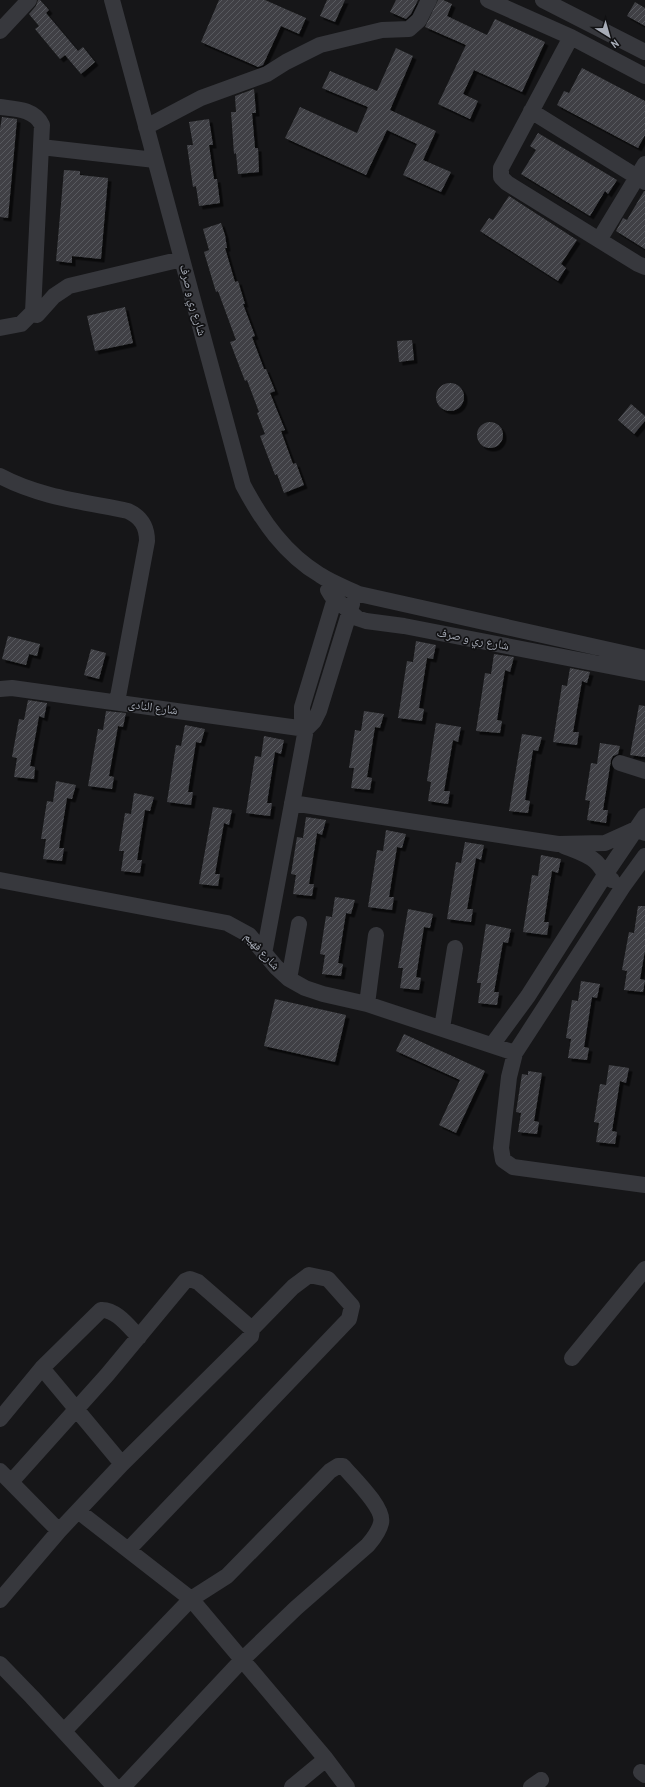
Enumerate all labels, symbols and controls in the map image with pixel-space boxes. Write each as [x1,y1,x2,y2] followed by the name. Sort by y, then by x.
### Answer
[589,16,629,56] north arrow
[608,36,622,52] text: N
[174,263,210,338] street label: شارع ري و صرف
[435,624,511,656] street label: شارع ري و صرف
[127,696,179,718] street label: شارع النادى
[241,929,284,973] street label: شارع فهيم

